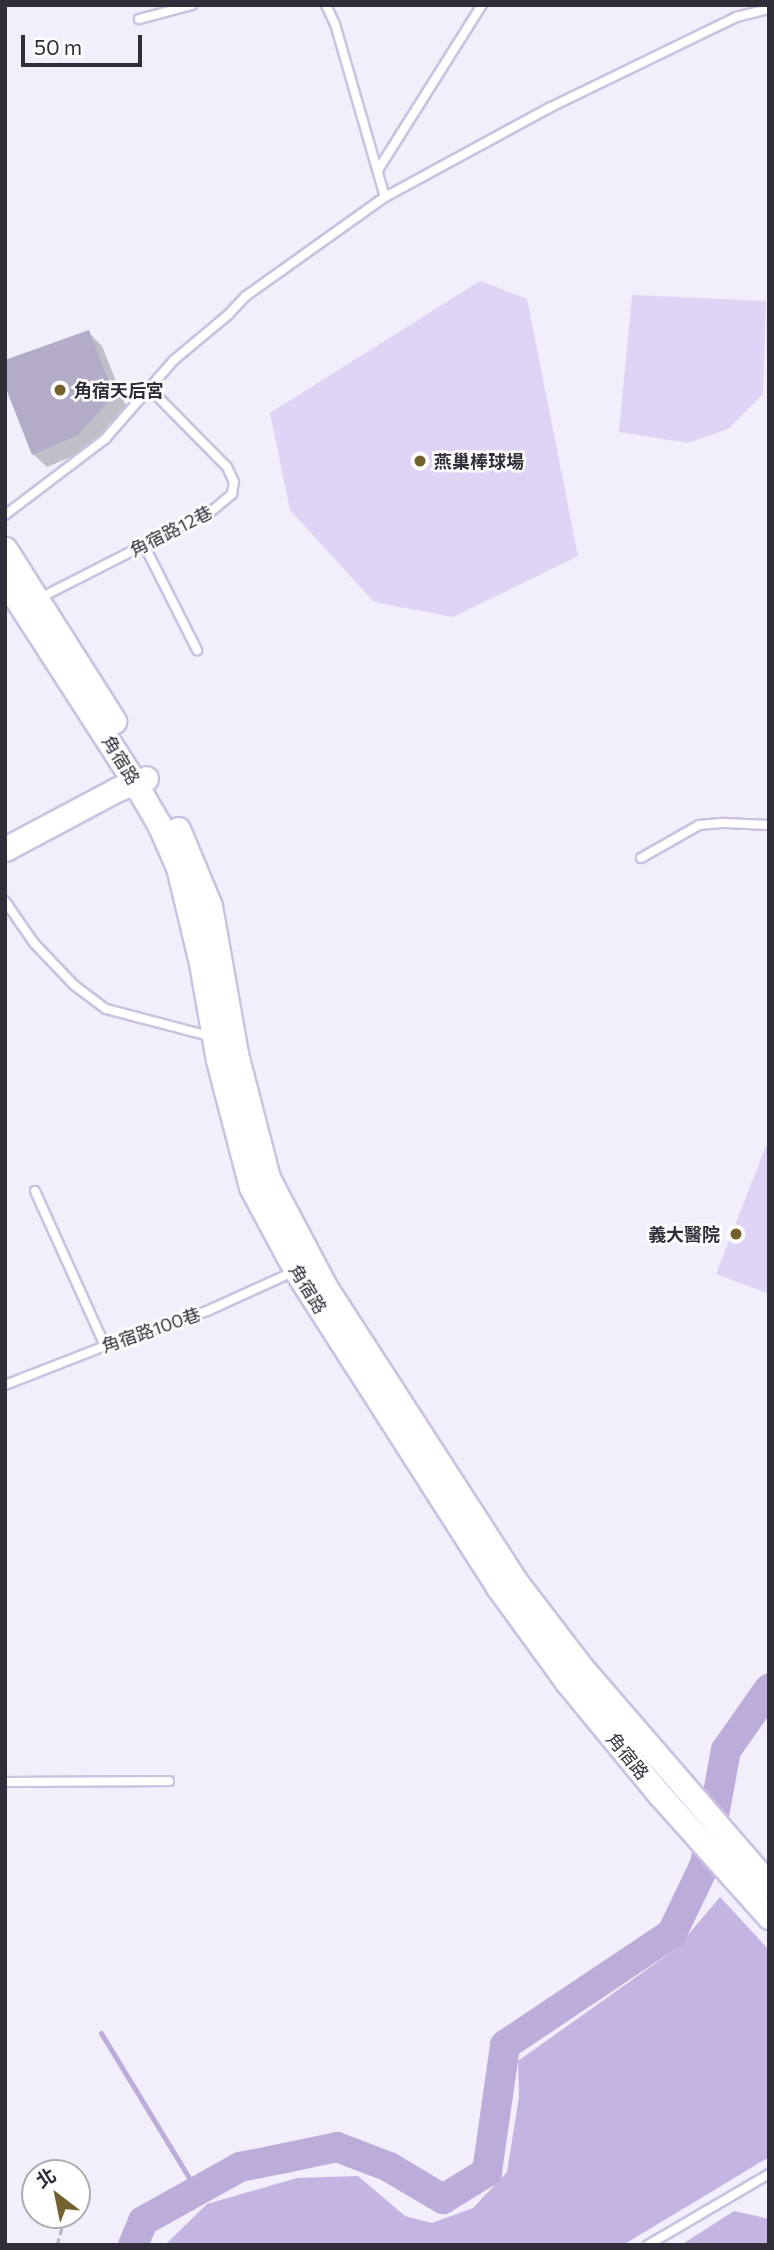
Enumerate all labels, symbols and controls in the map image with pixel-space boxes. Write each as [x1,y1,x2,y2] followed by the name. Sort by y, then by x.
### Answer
[24,21,145,65] scale bar
[34,34,82,59] text: 50 m
[74,379,164,401] place label: 角宿天后宮
[52,382,68,398] marker: 角宿天后宮
[434,450,524,472] place label: 燕巢棒球場
[412,453,428,469] marker: 燕巢棒球場
[126,501,216,561] street label: 角宿路12巷
[98,731,144,789] street label: 角宿路
[648,1223,720,1245] place label: 義大醫院
[726,1224,746,1244] marker: 義大醫院
[285,1260,331,1318] street label: 角宿路
[99,1303,203,1357] street label: 角宿路100巷
[603,1728,653,1784] street label: 角宿路
[21,2159,91,2229] north arrow
[32,2163,60,2192] text: 北

